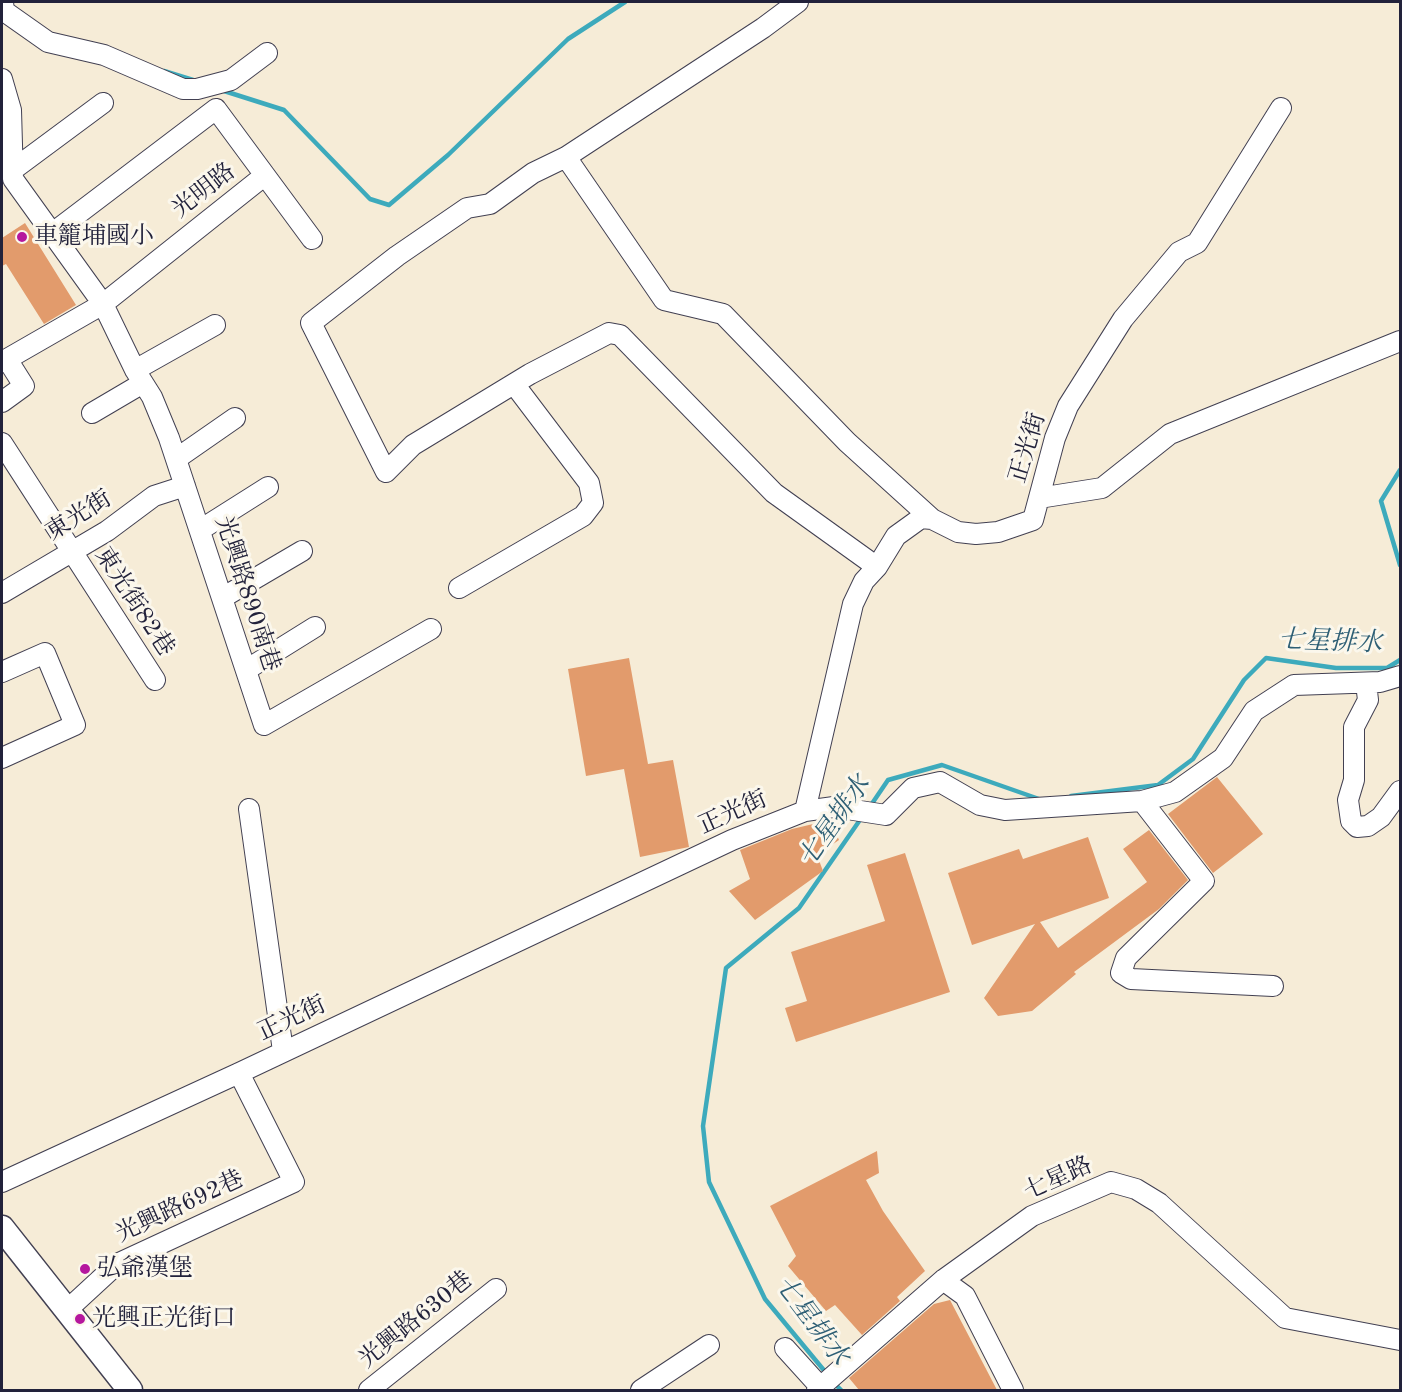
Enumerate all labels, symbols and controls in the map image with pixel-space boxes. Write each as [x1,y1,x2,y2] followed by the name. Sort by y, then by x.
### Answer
[167,157,241,225] street label: 光明路
[34,223,154,251] place label: 車籠埔國小
[15,230,29,244] marker: 車籠埔國小
[1004,409,1052,487] street label: 正光街
[41,485,117,547] street label: 東光街
[208,513,286,675] street label: 光興路890南巷
[88,542,180,662] street label: 東光街82巷
[1277,625,1383,659] water label: 七星排水
[792,770,878,874] water label: 七星排水
[694,785,772,841] street label: 正光街
[253,991,331,1047] street label: 正光街
[1019,1151,1097,1207] street label: 七星路
[111,1165,249,1249] street label: 光興路692巷
[97,1255,193,1283] place label: 弘爺漢堡
[78,1262,92,1276] marker: 弘爺漢堡
[353,1265,479,1375] street label: 光興路630巷
[767,1270,855,1372] water label: 七星排水
[92,1305,236,1333] place label: 光興正光街口
[73,1312,87,1326] marker: 光興正光街口

